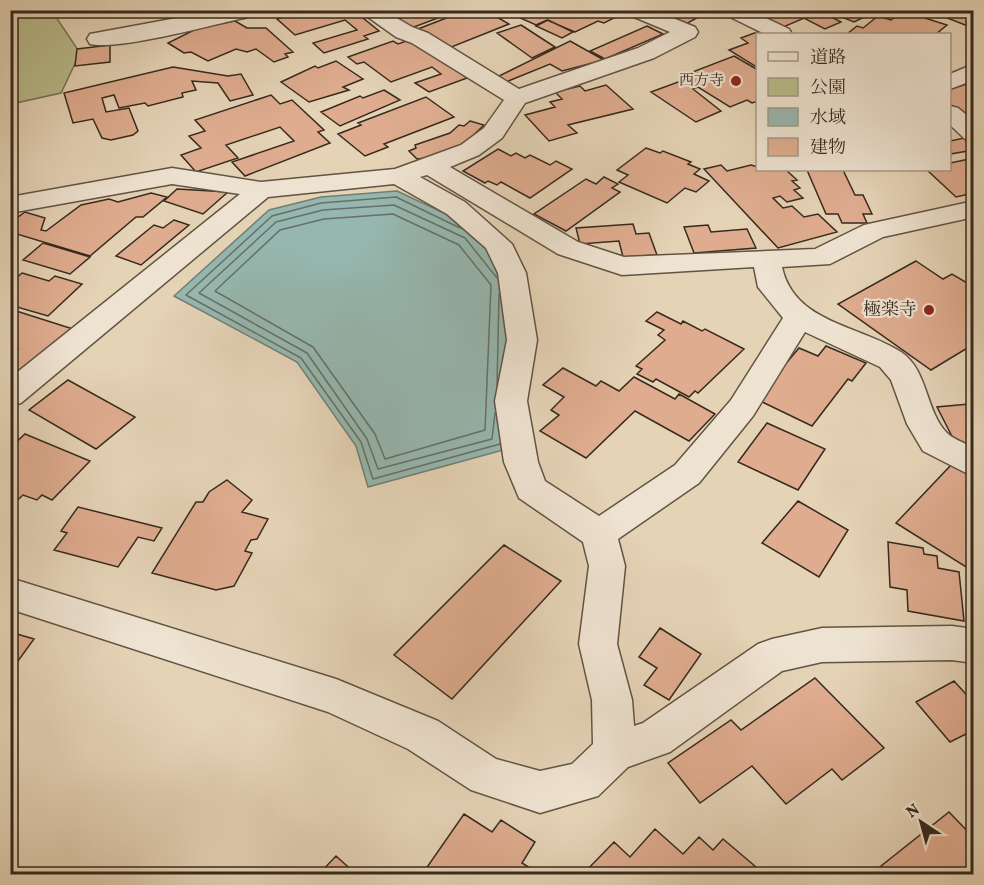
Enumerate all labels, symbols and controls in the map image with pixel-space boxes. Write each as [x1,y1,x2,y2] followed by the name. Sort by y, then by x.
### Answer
[756,33,951,171] legend
[810,46,846,71] text: 道路
[679,71,724,92] place label: 西方寺
[729,74,743,88] marker: 西方寺
[810,76,846,101] text: 公園
[810,106,846,131] text: 水域
[810,136,846,161] text: 建物
[863,298,917,323] place label: 極楽寺
[922,303,936,317] marker: 極楽寺
[891,792,951,852] north arrow
[902,799,925,824] text: N

